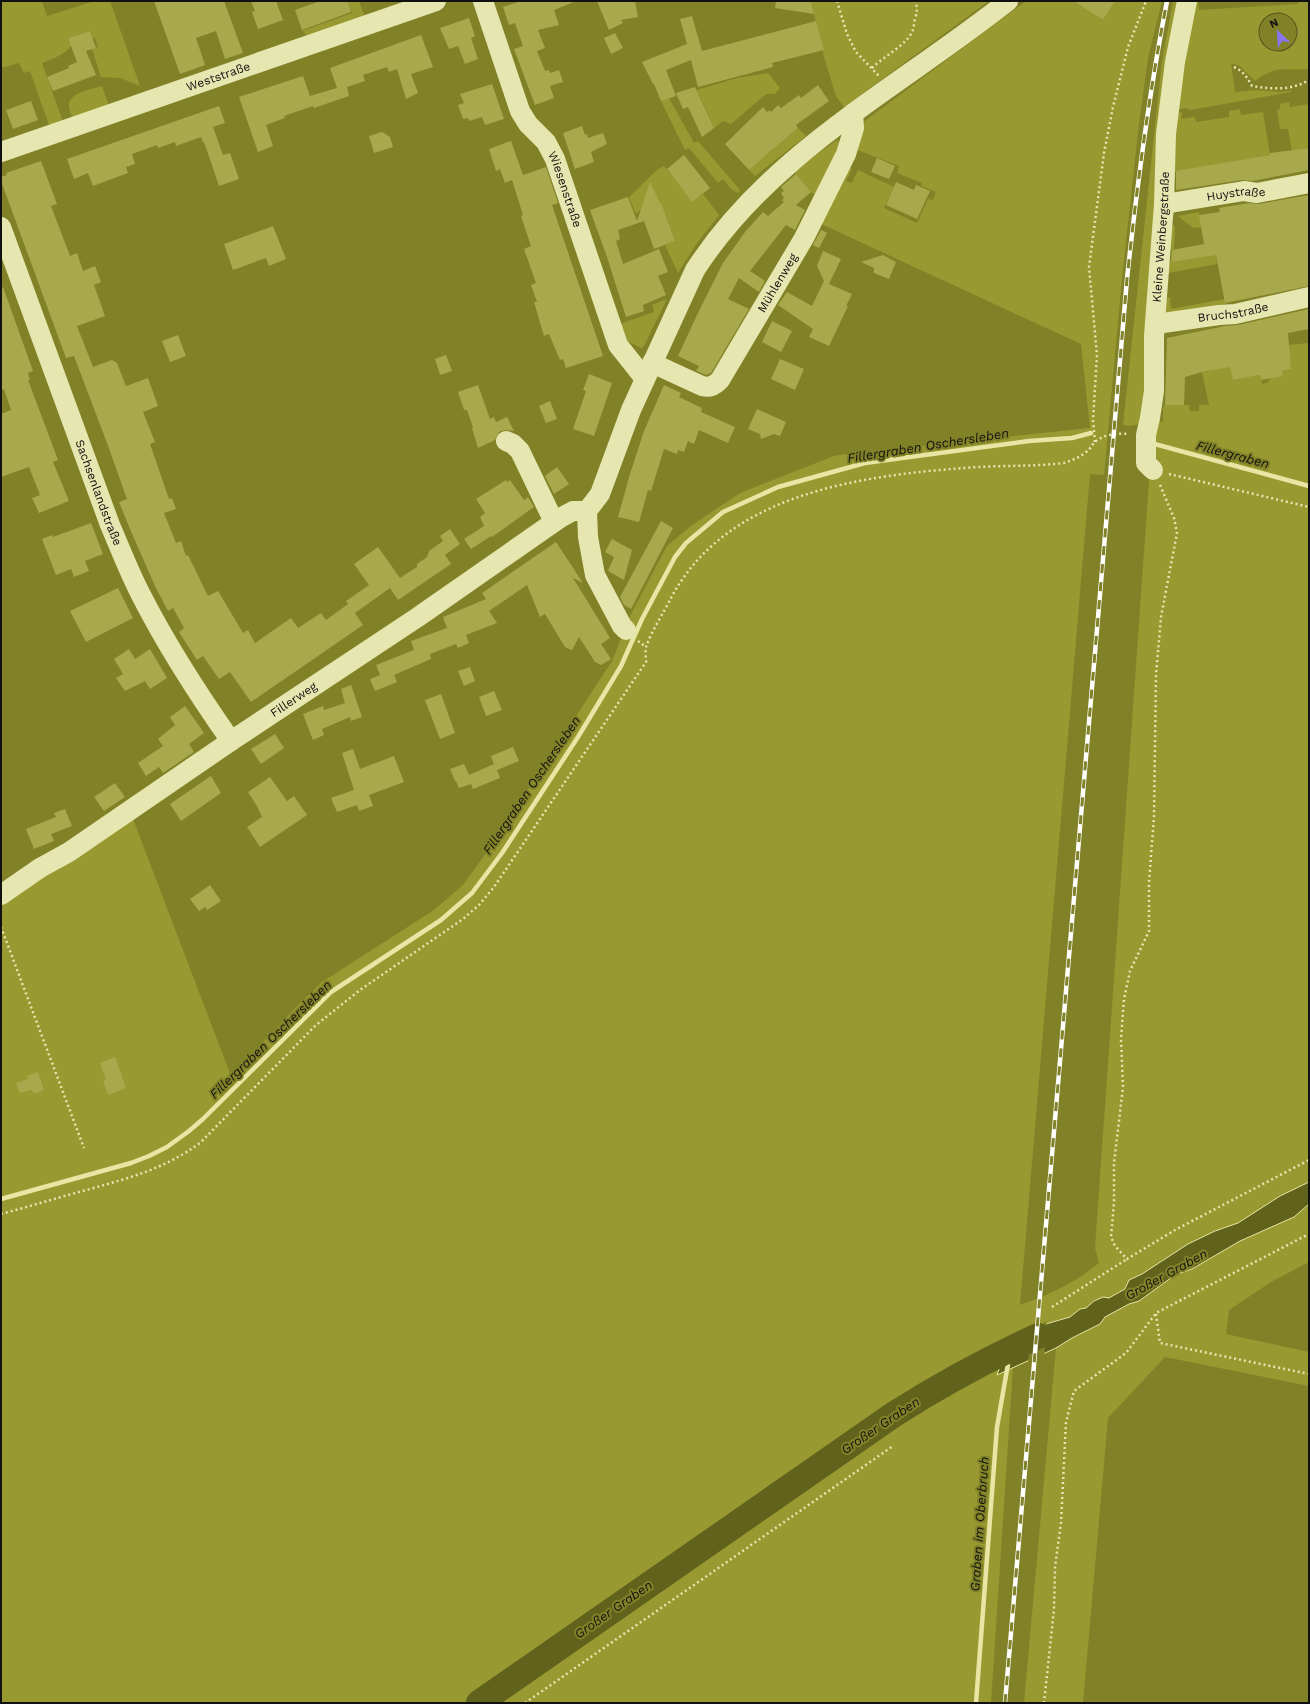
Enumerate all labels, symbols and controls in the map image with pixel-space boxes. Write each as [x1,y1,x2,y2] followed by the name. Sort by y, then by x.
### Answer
[1258,12,1298,52] north arrow
[1268,16,1280,31] text: N
[185,59,252,94] street label: Weststraße
[545,149,585,229] street label: Wiesenstraße
[1150,171,1172,303] street label: Kleine Weinbergstraße
[1206,184,1267,204] street label: Huystraße
[755,250,801,315] street label: Mühlenweg
[1197,300,1270,325] street label: Bruchstraße
[846,425,1010,466] water label: Fillergraben Oschersleben
[72,438,125,548] street label: Sachsenlandstraße
[1195,438,1271,471] water label: Fillergraben
[268,679,320,720] street label: Fillerweg
[479,713,583,857] water label: Fillergraben Oschersleben
[206,977,335,1102] water label: Fillergraben Oschersleben
[1123,1246,1210,1303] water label: Großer Graben
[838,1394,922,1457] water label: Großer Graben
[967,1456,992,1592] water label: Graben im Oberbruch
[572,1577,655,1642] water label: Großer Graben

